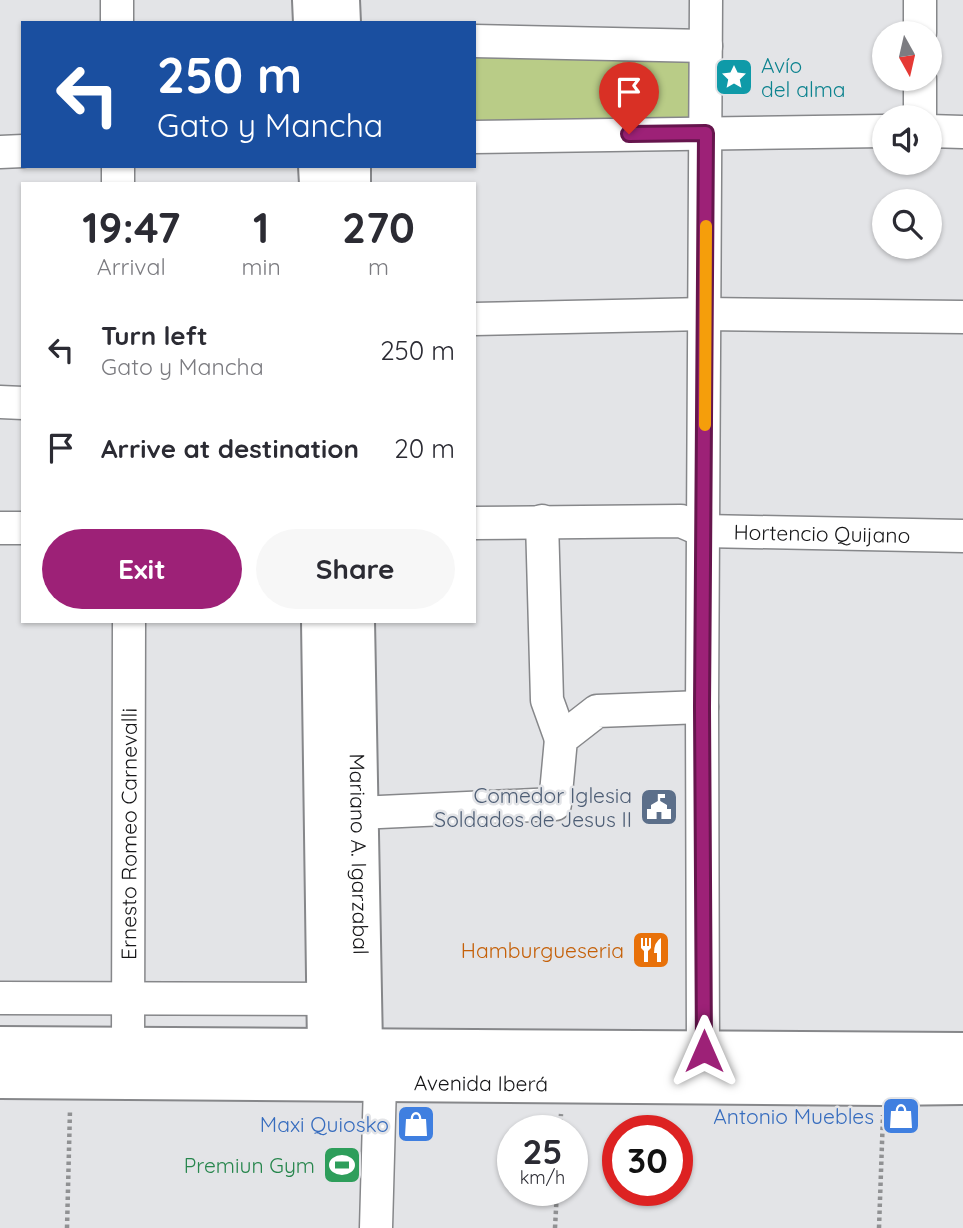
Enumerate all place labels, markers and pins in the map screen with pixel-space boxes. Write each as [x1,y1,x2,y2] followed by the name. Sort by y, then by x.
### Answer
[761,52,846,102] place label: Avío del alma
[713,56,755,98] place icon: Avío del alma
[599,62,659,134] pin
[434,782,632,832] place label: Comedor Iglesia Soldados de Jesus II
[638,786,680,828] public building icon: Comedor Iglesia Soldados de Jesus II
[630,929,672,971] restaurant icon: Hamburgueseria
[461,937,624,963] place label: Hamburgueseria
[880,1095,922,1137] shop icon: Antonio Muebles
[395,1103,437,1145] shop icon: Maxi Quiosko
[713,1103,874,1129] place label: Antonio Muebles
[260,1111,389,1137] place label: Maxi Quiosko
[321,1144,363,1186] sports icon: Premiun Gym
[184,1152,315,1178] place label: Premiun Gym

